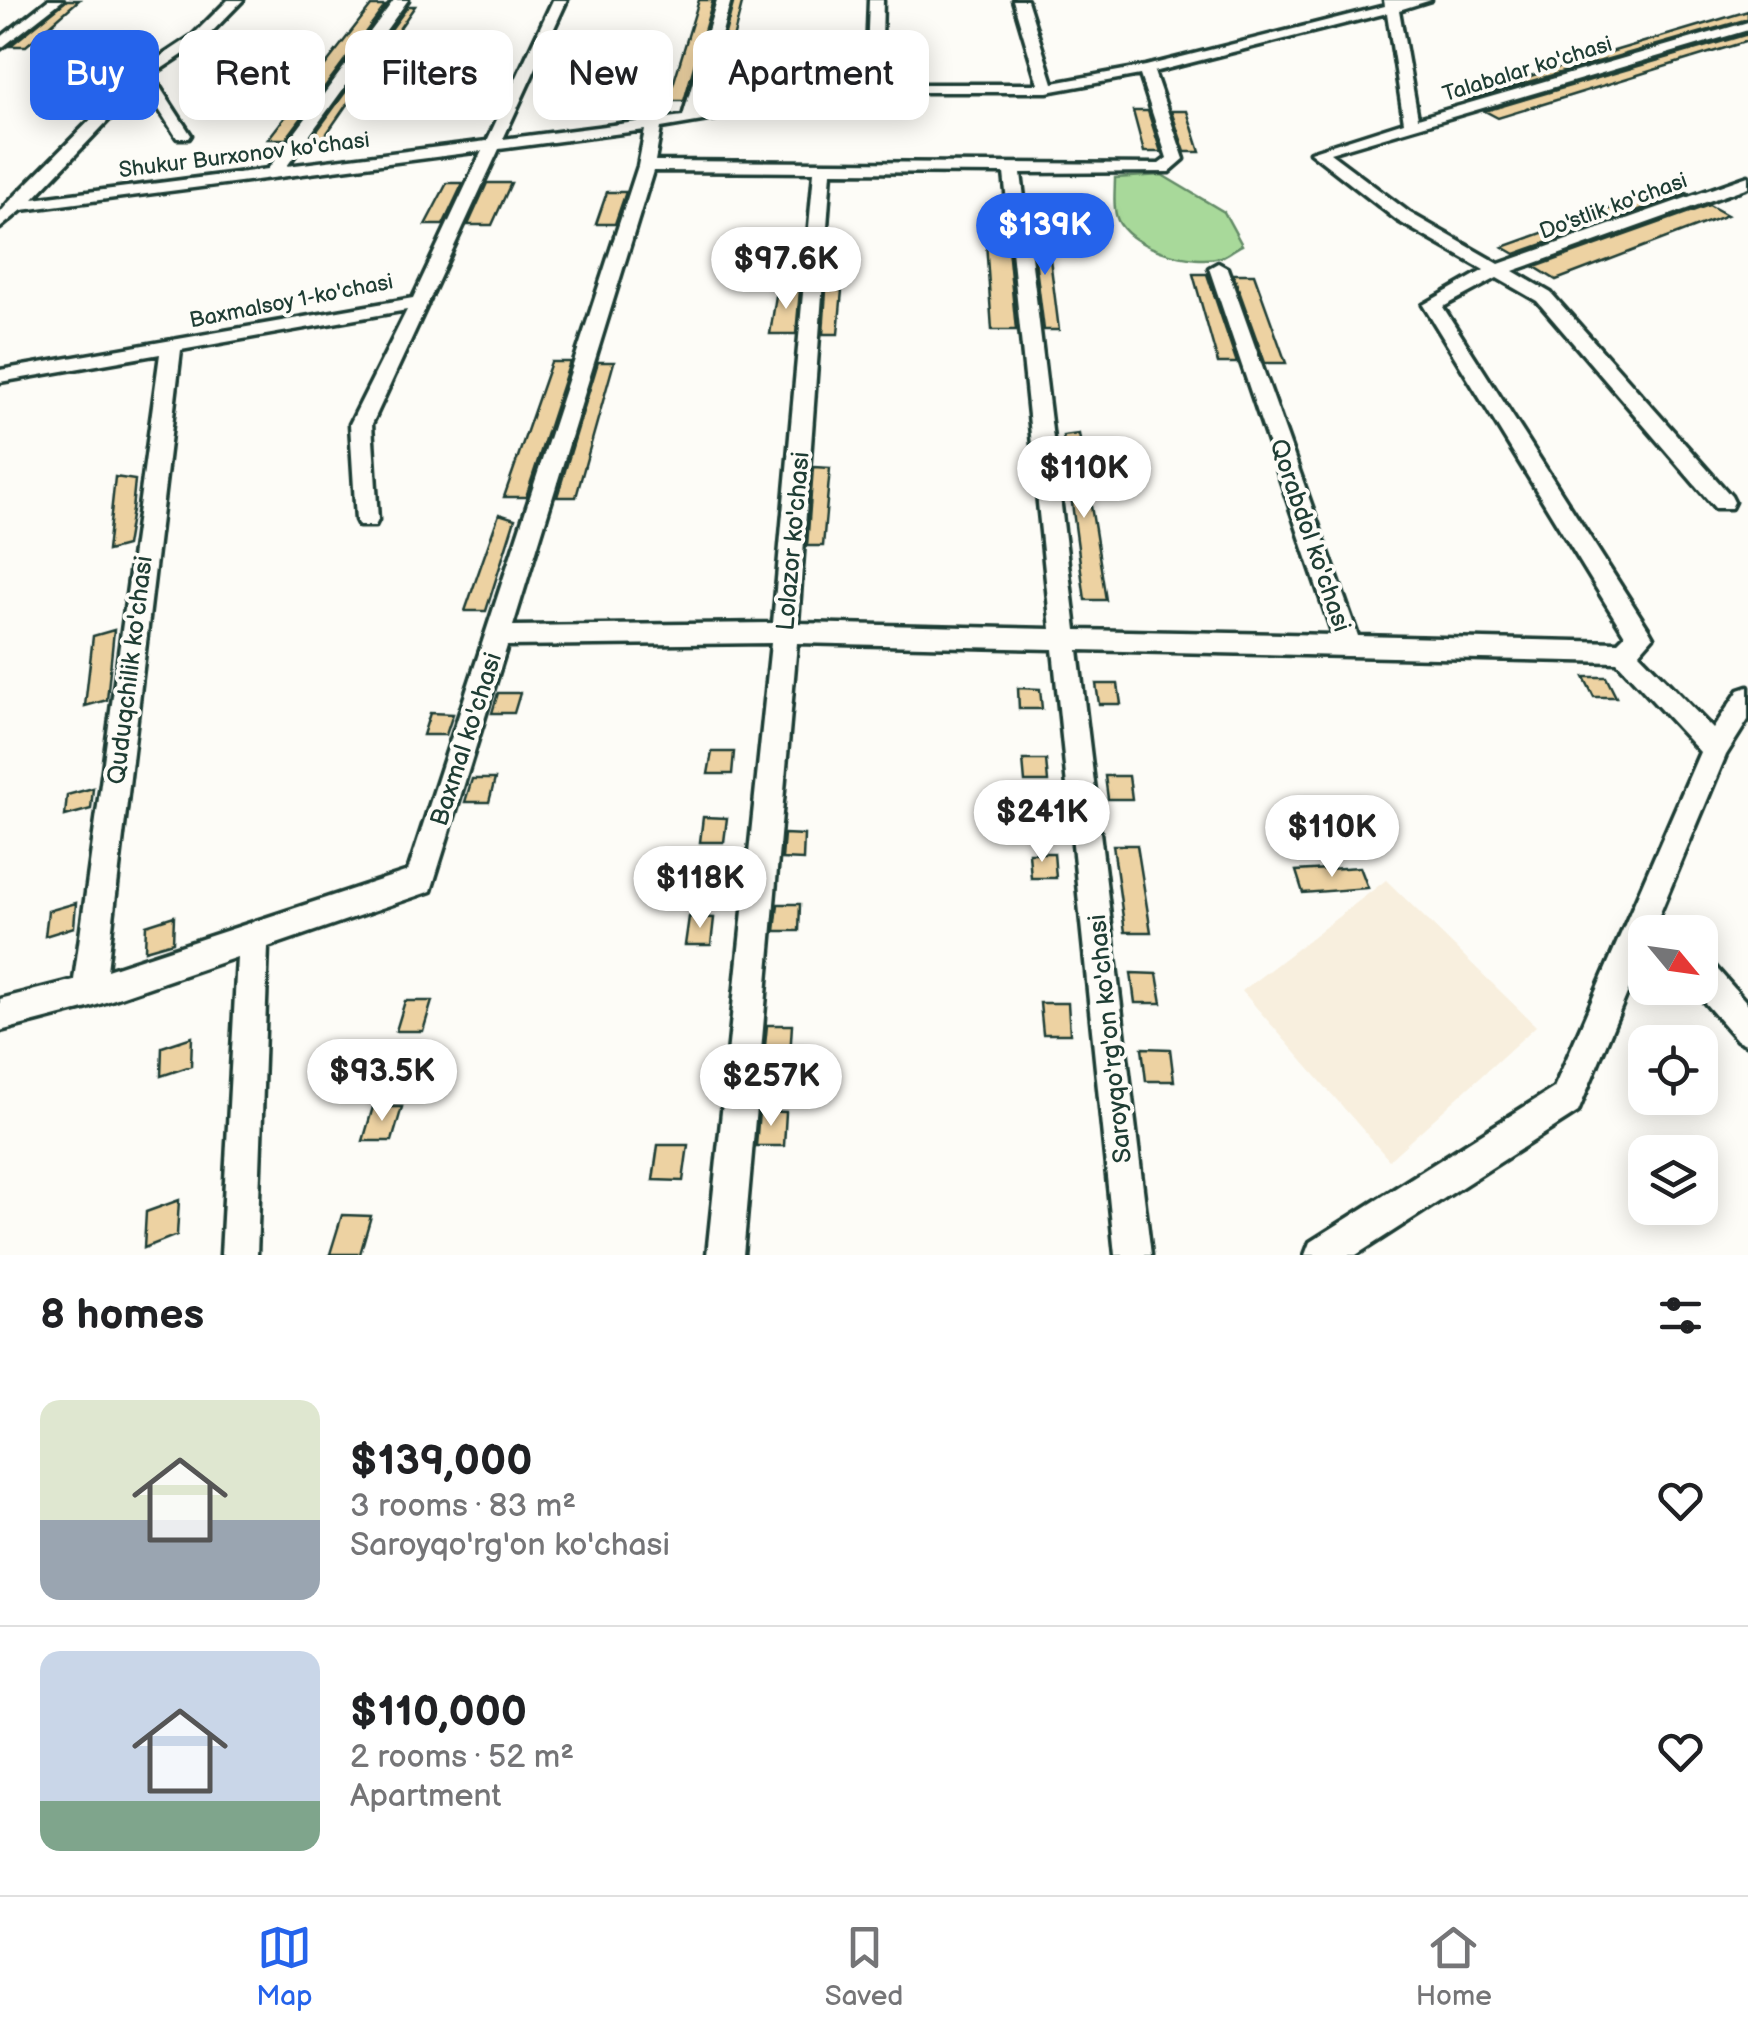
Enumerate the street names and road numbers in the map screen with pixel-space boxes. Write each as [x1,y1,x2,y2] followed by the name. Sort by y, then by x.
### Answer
[1439,31,1616,108] street label: Talabalar ko'chasi
[117,127,371,184] street label: Shukur Burxonov ko'chasi
[1536,167,1691,246] street label: Do'stlik ko'chasi
[187,268,395,334] street label: Baxmalsoy 1-ko'chasi
[1262,435,1357,636] street label: Qorabdol ko'chasi
[770,450,817,632] street label: Lolazor ko'chasi
[101,554,160,786] street label: Quduqchilik ko'chasi
[424,649,509,830] street label: Baxmal ko'chasi
[1082,913,1139,1165] street label: Saroyqo'rg'on ko'chasi

